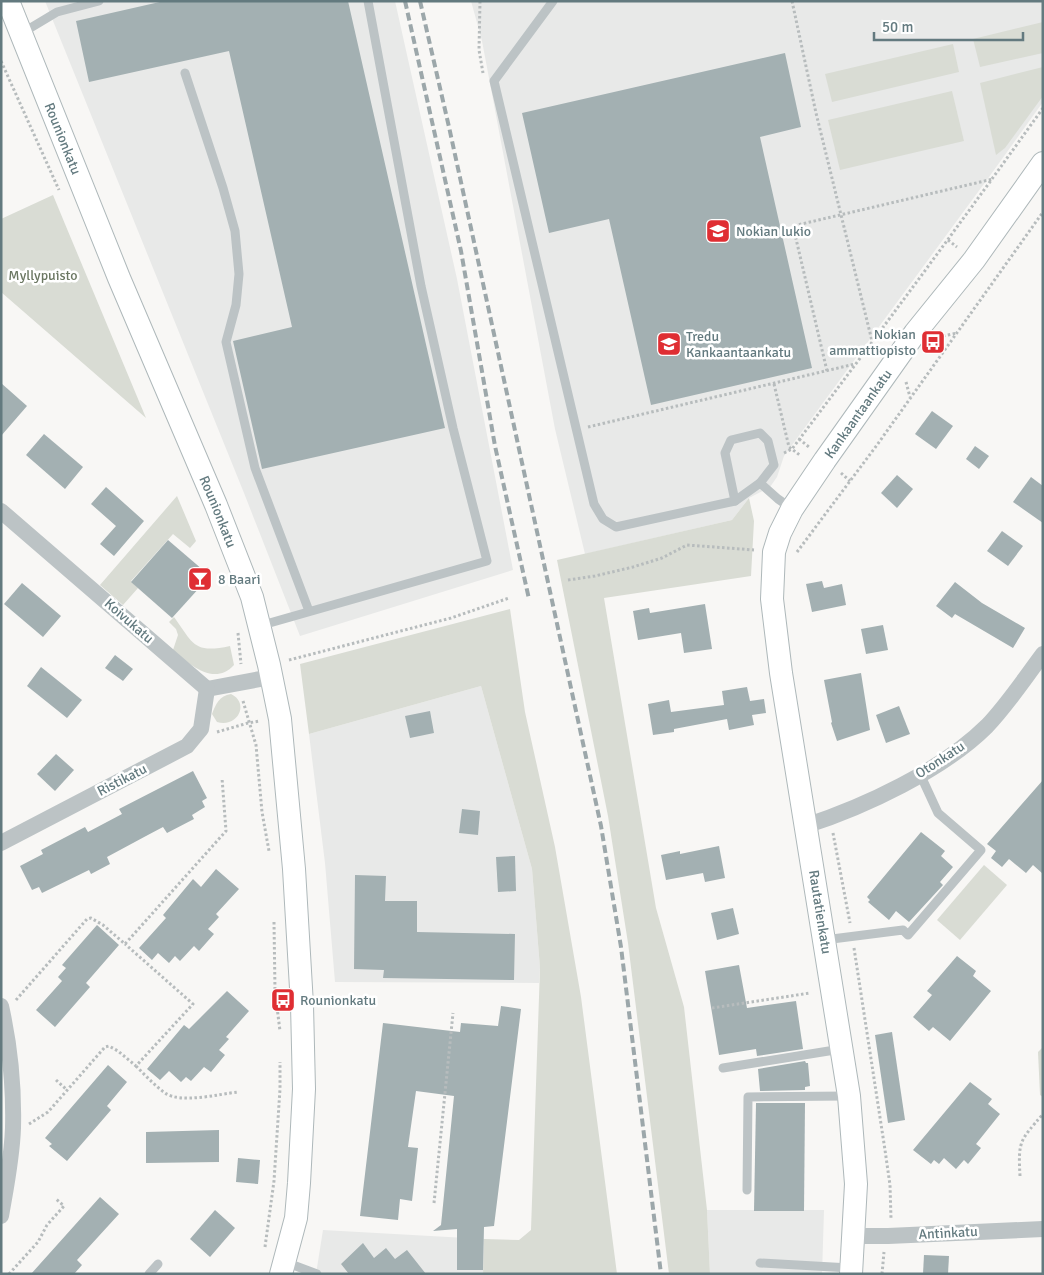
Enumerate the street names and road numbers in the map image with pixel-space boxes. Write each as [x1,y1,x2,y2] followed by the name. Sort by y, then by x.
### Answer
[41,100,85,177] street label: Rounionkatu
[820,366,895,462] street label: Kankaantaankatu
[196,473,240,550] street label: Rounionkatu
[101,595,157,647] street label: Koivukatu
[912,738,968,782] street label: Otonkatu
[94,760,150,800] street label: Ristikatu
[805,869,835,955] street label: Rautatienkatu
[918,1223,978,1243] street label: Antinkatu

